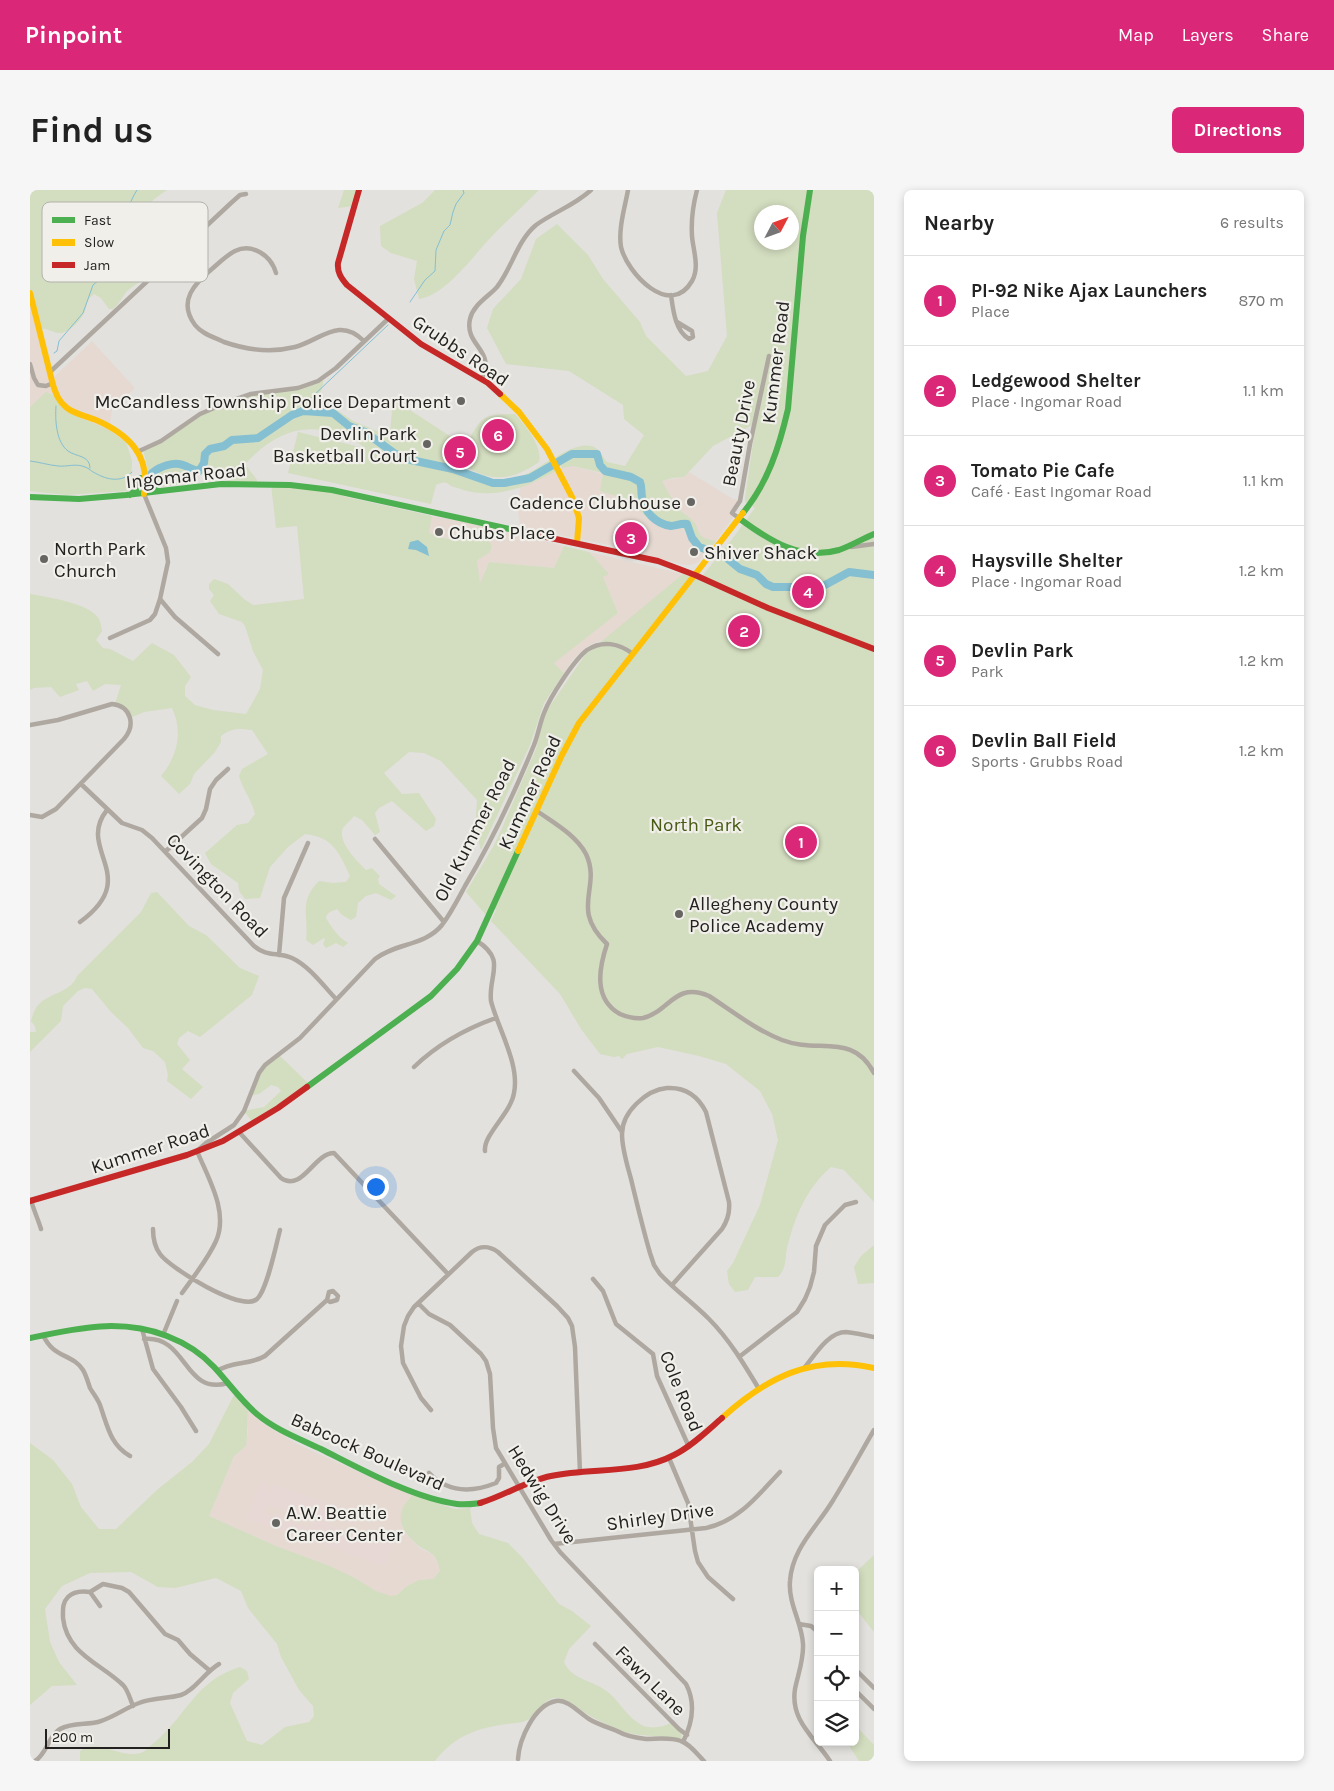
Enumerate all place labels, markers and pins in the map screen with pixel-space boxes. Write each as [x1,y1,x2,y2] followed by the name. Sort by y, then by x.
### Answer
[94,391,451,413] place label: McCandless Township Police Department
[455,395,467,407] marker: McCandless Township Police Department
[482,416,514,454] pin: 6
[273,423,417,467] place label: Devlin Park Basketball Court
[444,433,476,471] pin: 5
[421,438,433,450] marker: Devlin Park Basketball Court
[510,492,681,514] place label: Cadence Clubhouse
[685,496,697,508] marker: Cadence Clubhouse
[615,519,647,557] pin: 3
[449,522,555,544] place label: Chubs Place
[433,526,445,538] marker: Chubs Place
[54,538,146,582] place label: North Park Church
[704,542,818,564] place label: Shiver Shack
[688,546,700,558] marker: Shiver Shack
[38,553,50,565] marker: North Park Church
[792,573,824,611] pin: 4
[728,612,760,650] pin: 2
[785,823,817,861] pin: 1
[689,893,838,937] place label: Allegheny County Police Academy
[673,908,685,920] marker: Allegheny County Police Academy
[286,1502,403,1546] place label: A.W. Beattie Career Center
[270,1517,282,1529] marker: A.W. Beattie Career Center

